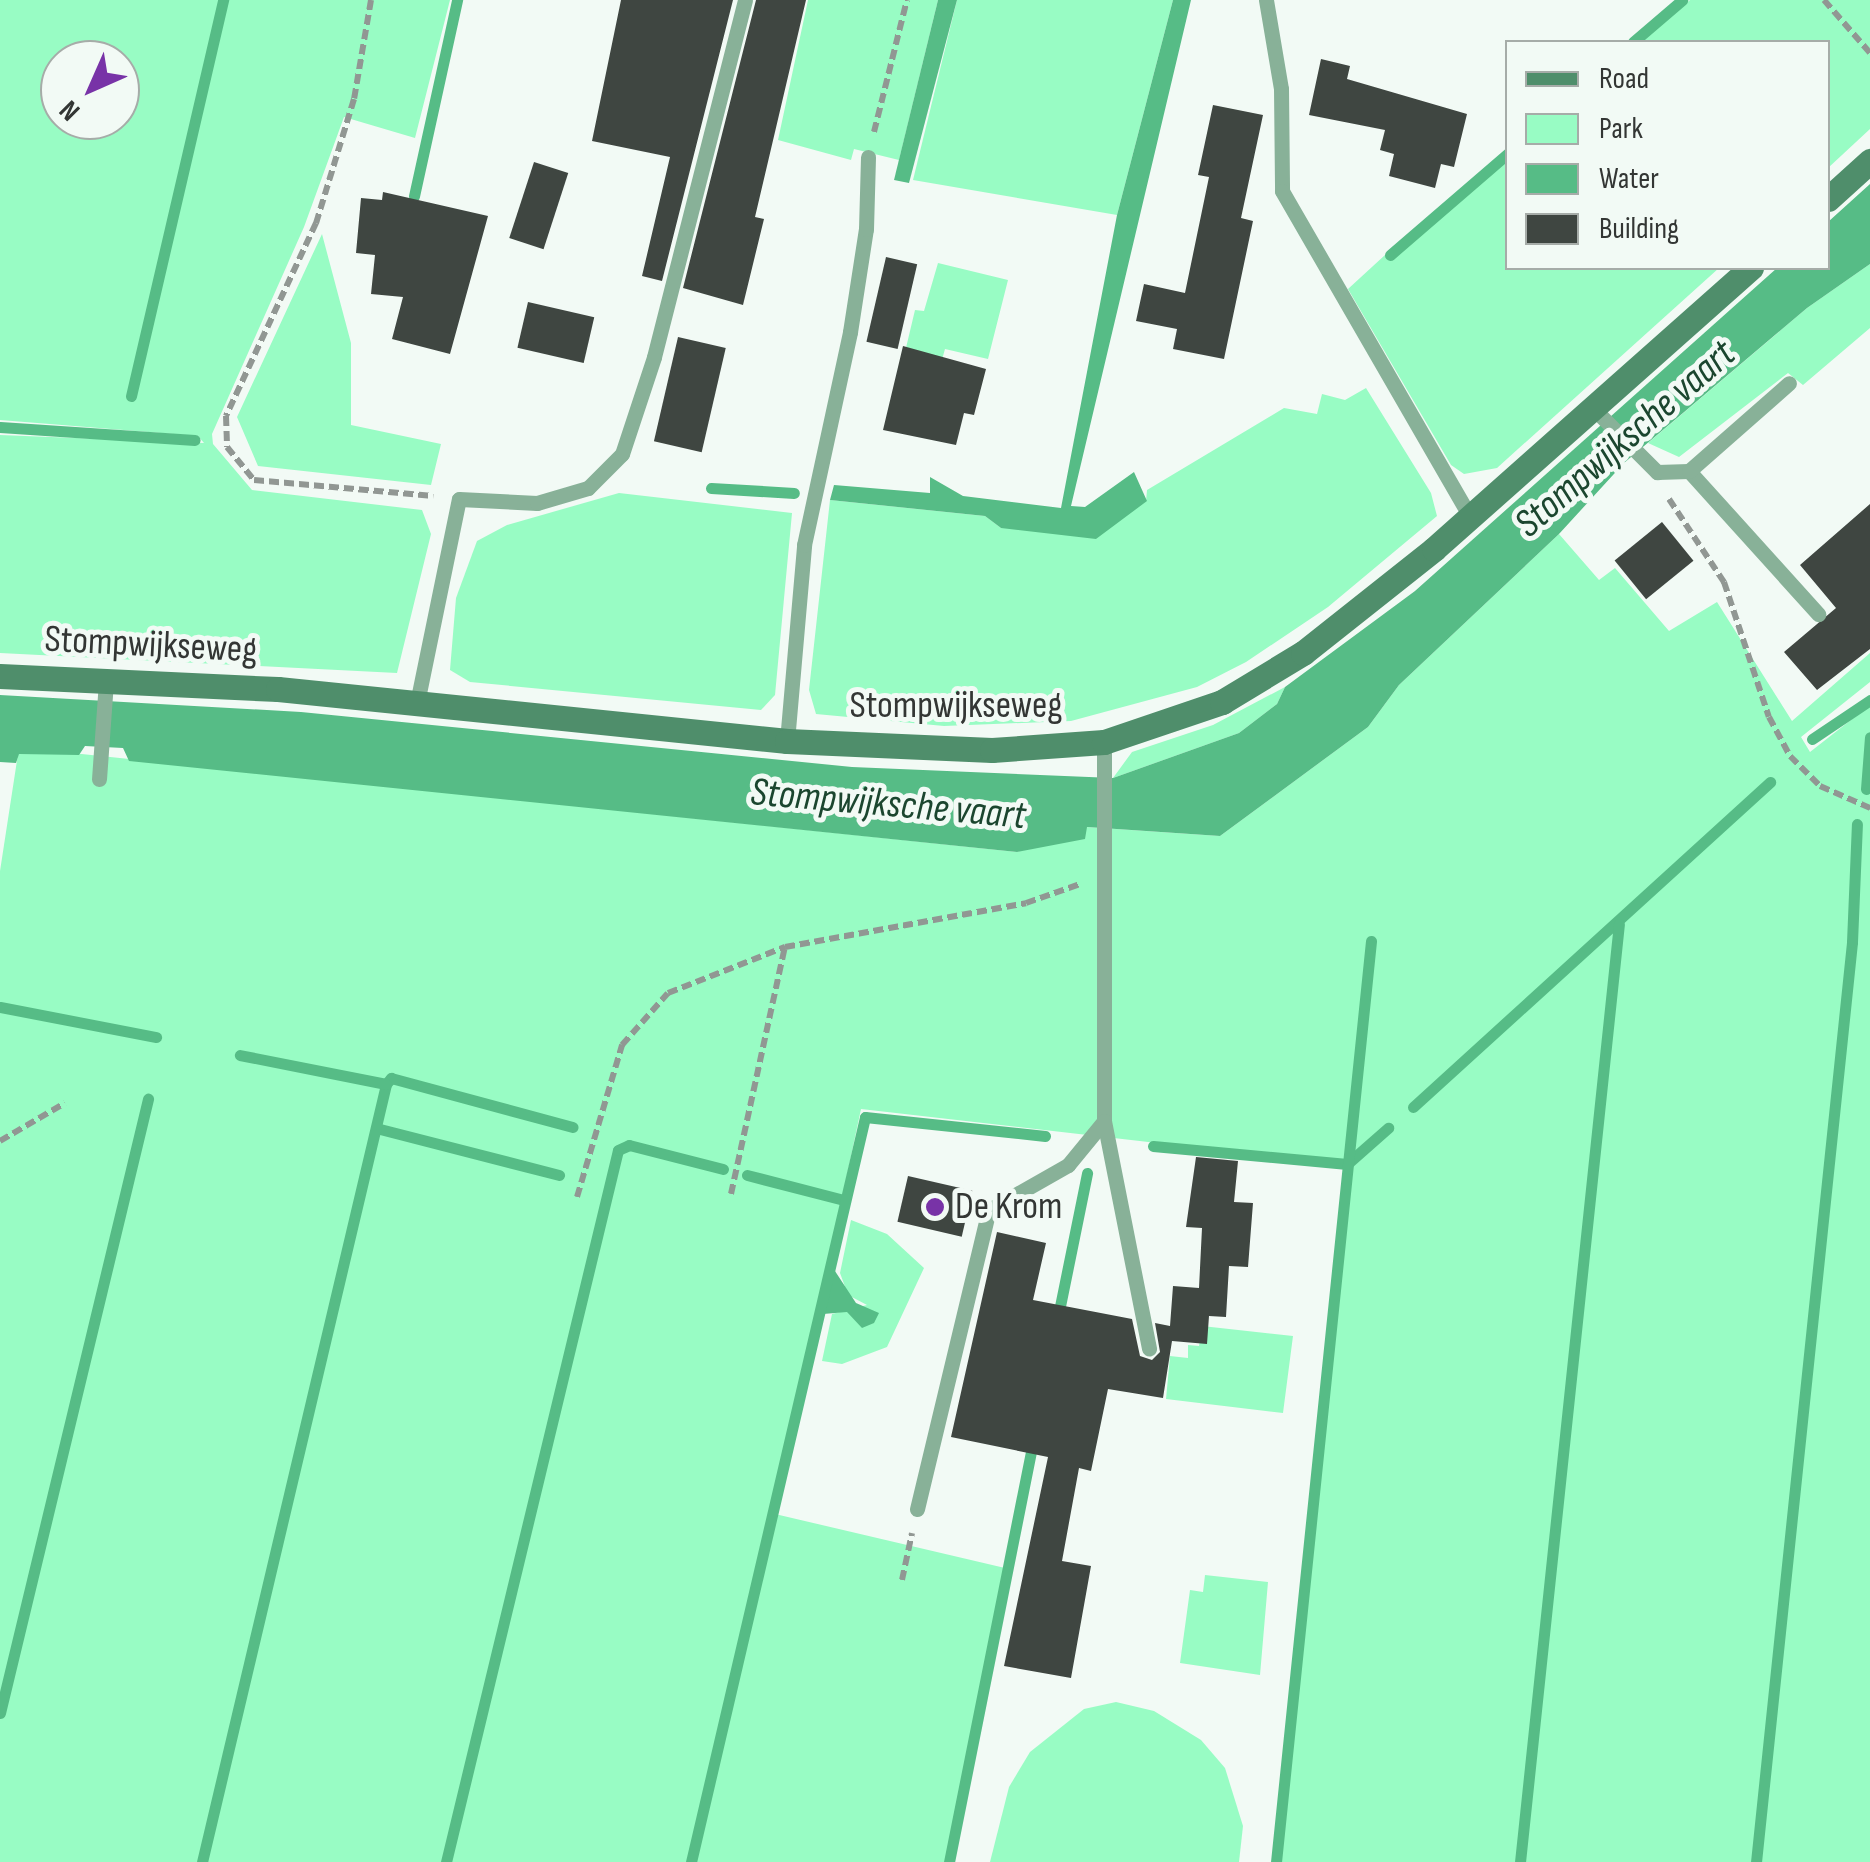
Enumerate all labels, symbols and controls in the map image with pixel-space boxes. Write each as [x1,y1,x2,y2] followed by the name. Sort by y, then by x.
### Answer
[40,40,140,140] north arrow
[1505,40,1830,270] legend
[1599,61,1649,97] text: Road
[53,93,87,127] text: N
[1599,111,1643,147] text: Park
[1599,161,1659,197] text: Water
[1599,211,1679,247] text: Building
[1505,330,1745,548] water label: Stompwijksche vaart
[44,617,258,673] street label: Stompwijkseweg
[850,683,1062,729] street label: Stompwijkseweg
[748,768,1028,840] water label: Stompwijksche vaart
[955,1184,1062,1230] place label: De Krom
[924,1196,946,1218] marker: De Krom

